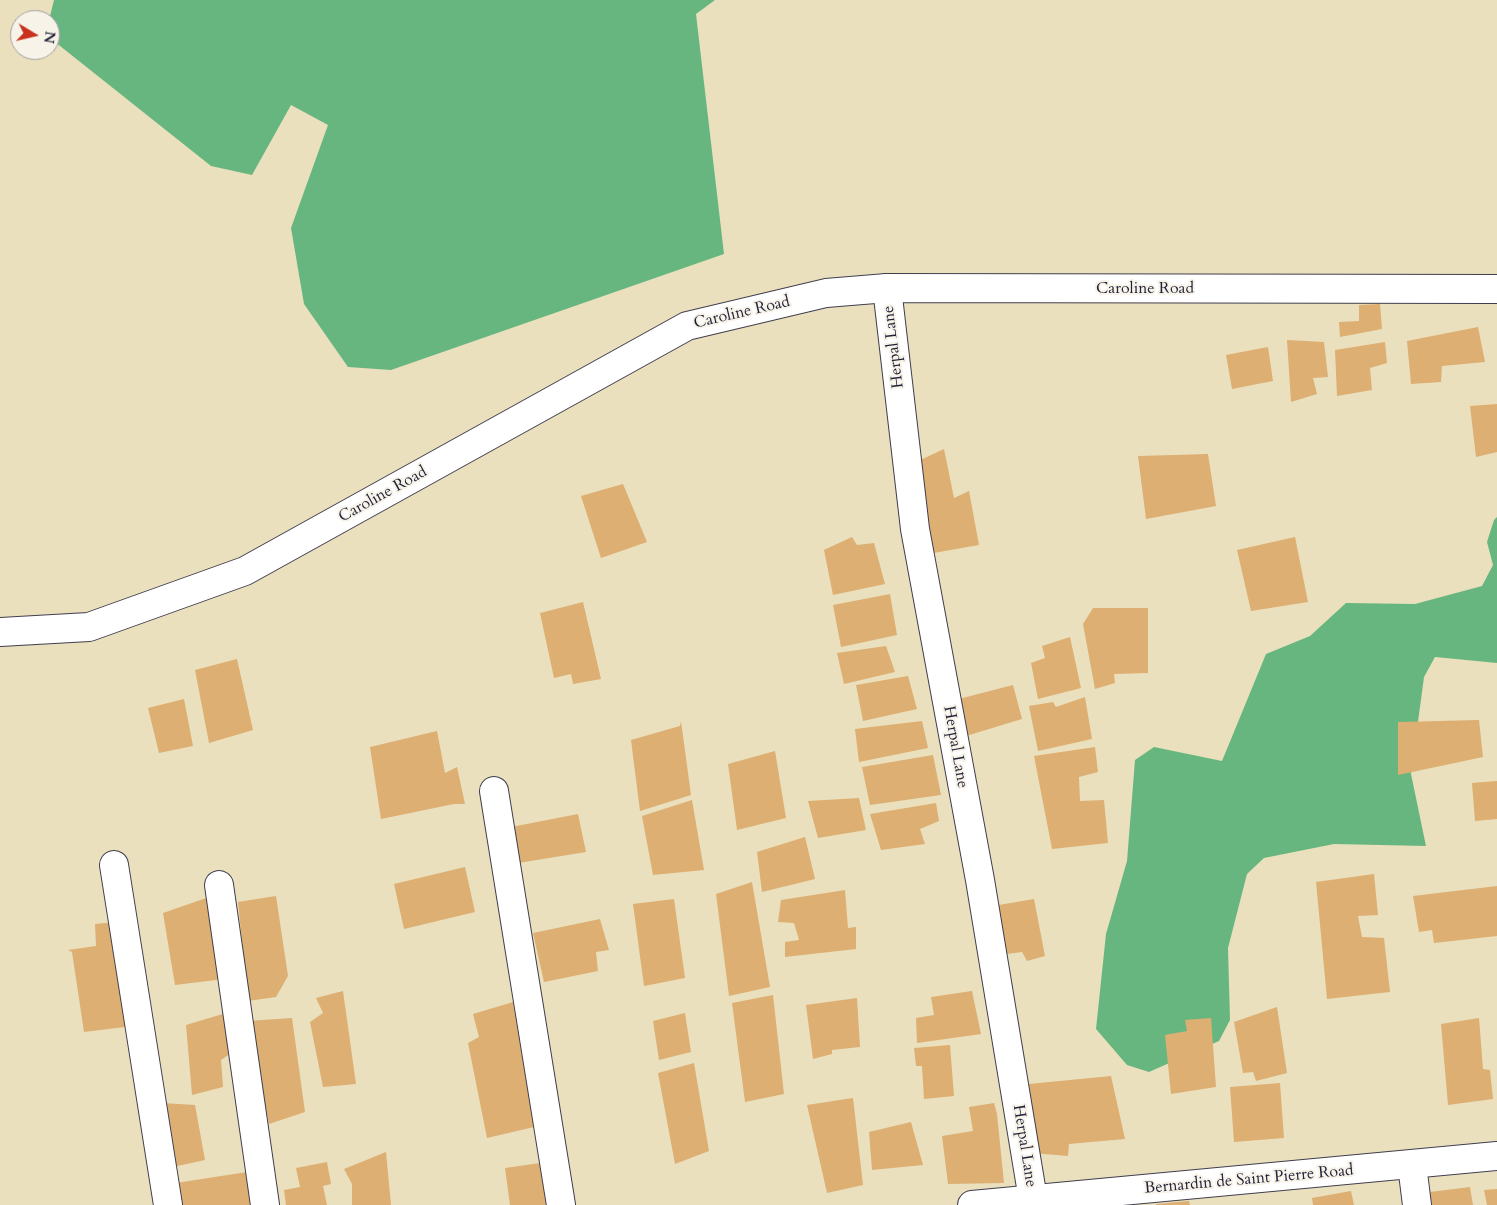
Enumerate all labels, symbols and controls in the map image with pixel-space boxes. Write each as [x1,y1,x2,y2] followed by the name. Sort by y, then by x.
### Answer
[10,10,60,60] north arrow
[39,30,60,45] text: N
[1096,279,1194,299] street label: Caroline Road
[692,293,792,333] street label: Caroline Road
[879,305,909,389] street label: Herpal Lane
[335,463,431,527] street label: Caroline Road
[938,704,972,790] street label: Herpal Lane
[1008,1103,1040,1189] street label: Herpal Lane
[1144,1161,1354,1199] street label: Bernardin de Saint Pierre Road

